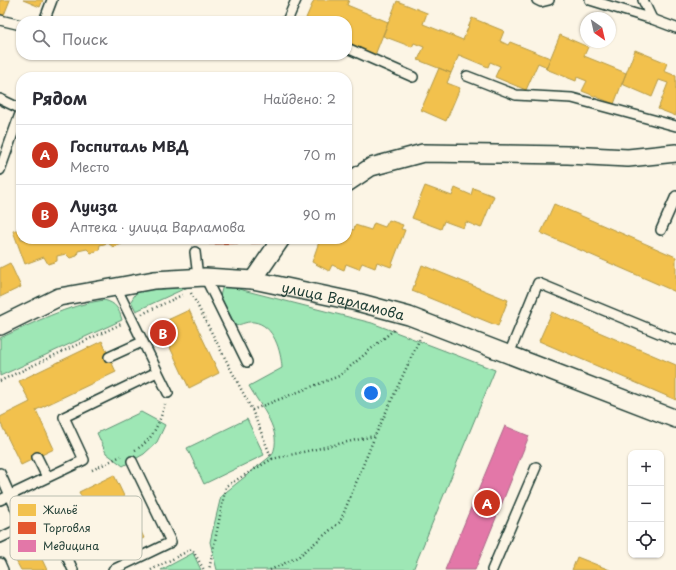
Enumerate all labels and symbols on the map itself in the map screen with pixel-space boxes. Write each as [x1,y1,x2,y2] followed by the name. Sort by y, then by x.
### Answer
[580,12,616,48] north arrow
[280,276,407,325] street label: улица Варламова
[150,318,176,348] pin: B
[361,383,381,403] your location
[474,488,500,518] pin: A
[10,496,142,560] legend
[42,501,78,518] text: Жильё
[43,519,91,536] text: Торговля
[43,537,99,554] text: Медицина

